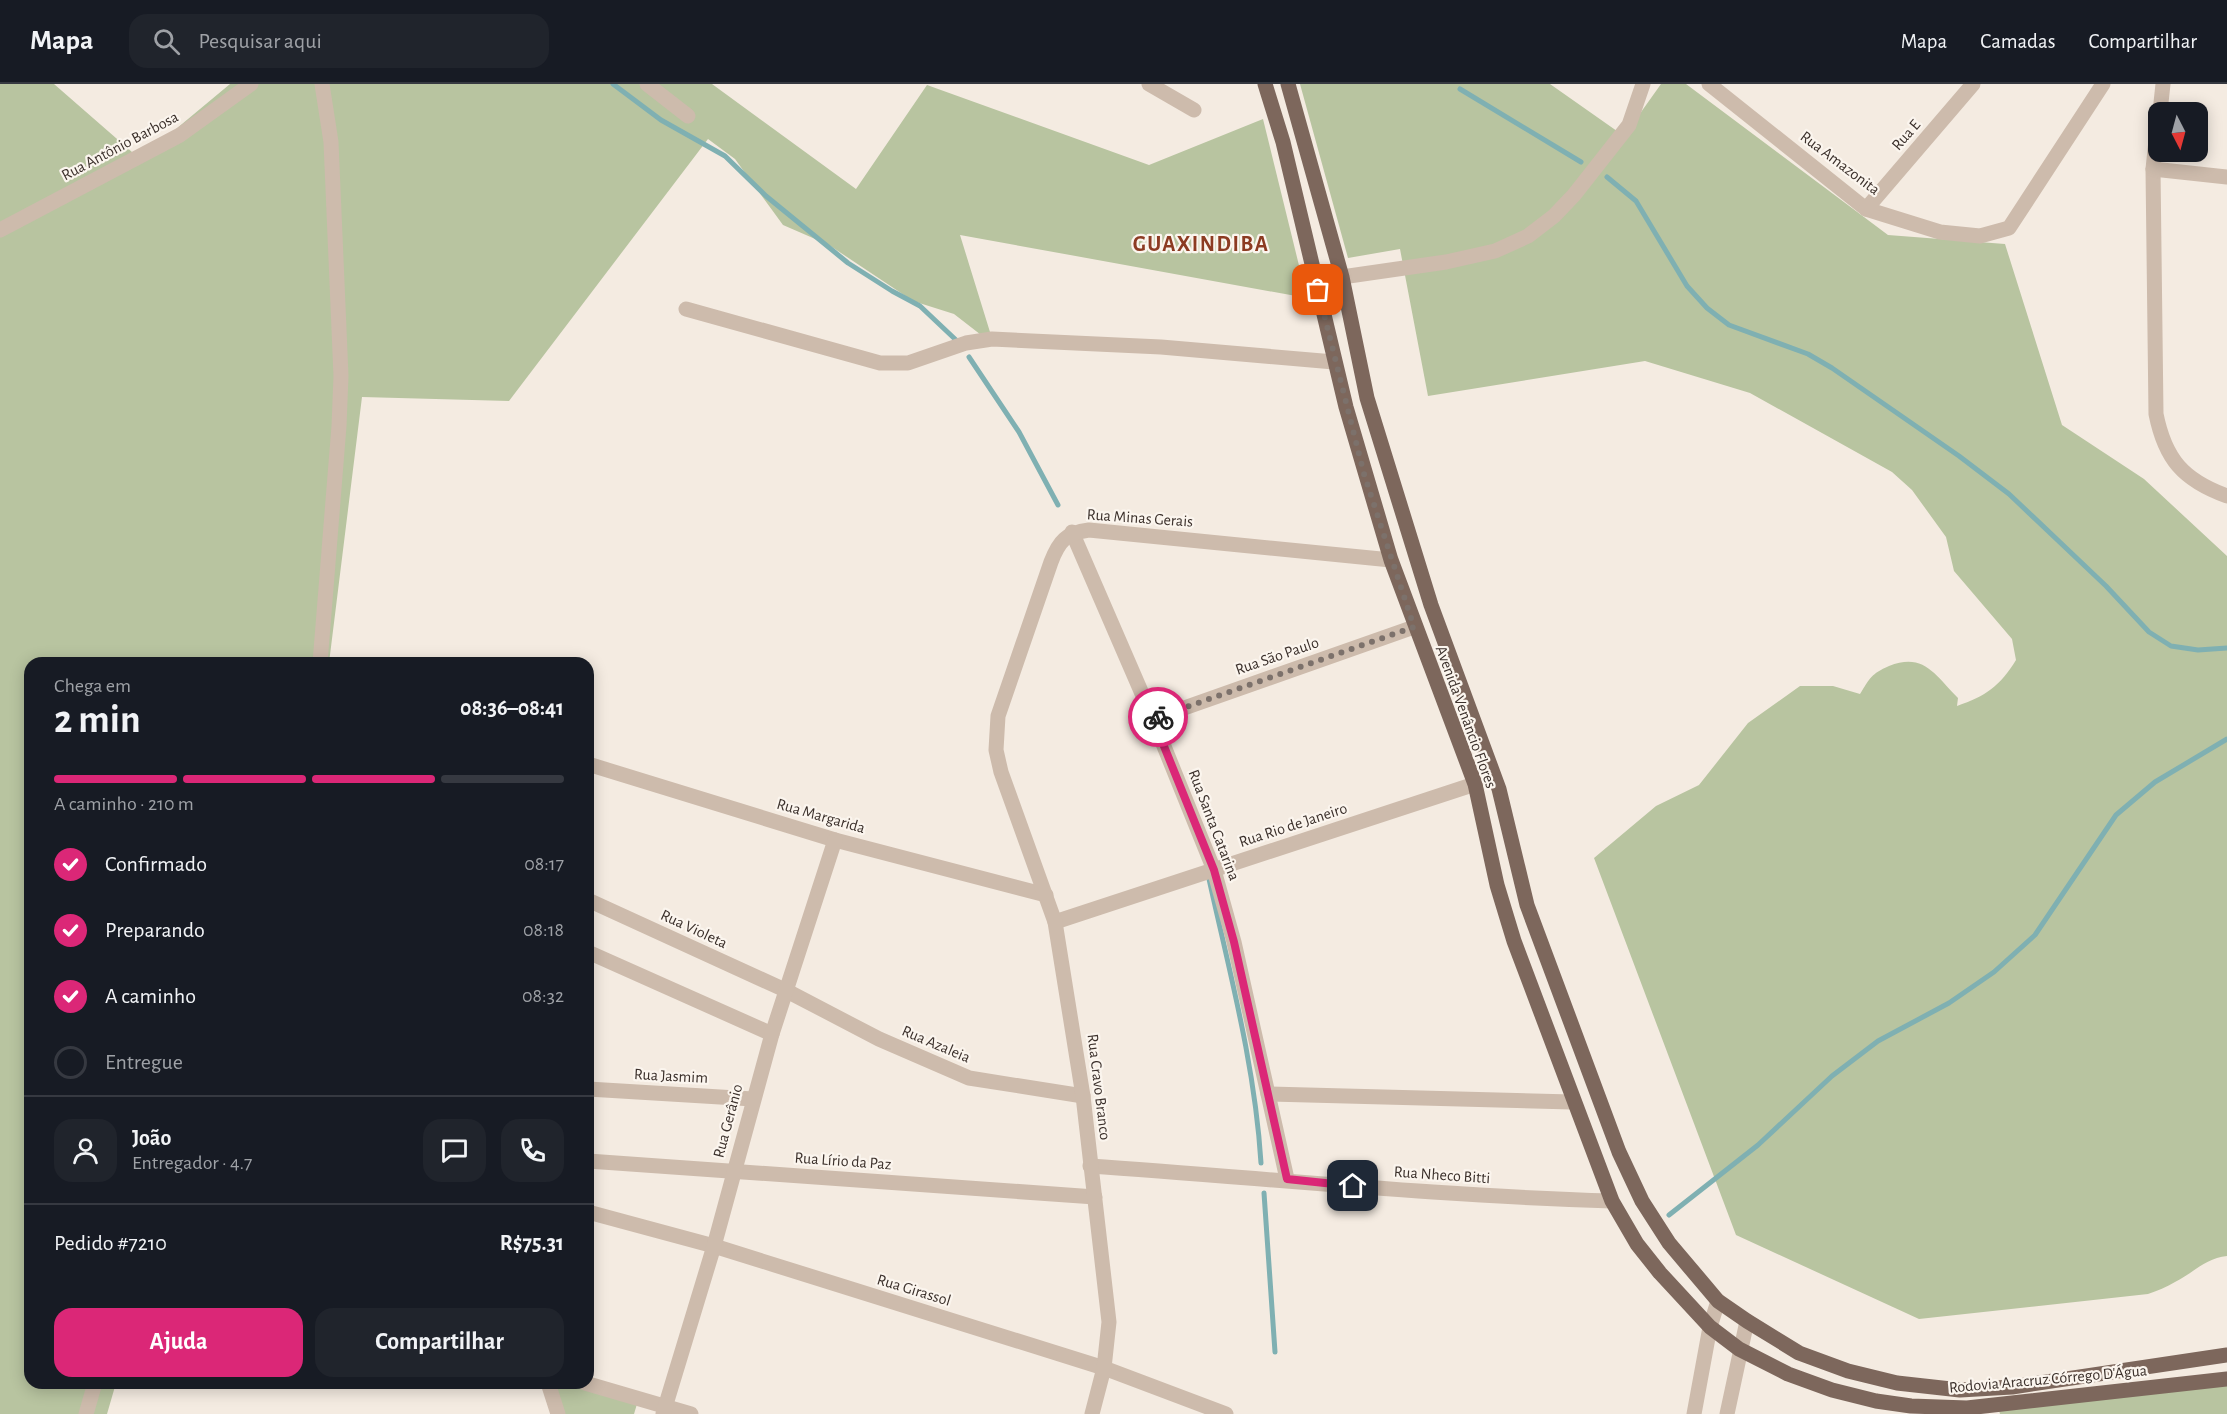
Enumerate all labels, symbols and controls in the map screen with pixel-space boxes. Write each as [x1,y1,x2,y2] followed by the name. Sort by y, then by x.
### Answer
[129,14,549,68] search box
[150,25,183,58] icon: search
[30,27,93,55] text: Mapa
[198,30,322,52] text: Pesquisar aqui
[1901,31,1947,52] text: Mapa
[1980,31,2055,52] text: Camadas
[2088,31,2197,52] text: Compartilhar
[2148,102,2208,162] north arrow
[2148,102,2208,162] map controls
[59,108,181,184] street label: Rua Antônio Barbosa
[1889,117,1924,153] street label: Rua E
[1797,128,1883,198] street label: Rua Amazonita
[1133,233,1269,255] district label: GUAXINDIBA
[1292,264,1343,315] pin
[1301,273,1334,306] icon: bag
[1086,506,1194,530] street label: Rua Minas Gerais
[1233,634,1321,678] street label: Rua São Paulo
[1433,644,1499,790] street label: Avenida Venâncio Flores
[54,676,131,696] text: Chega em
[1128,687,1188,747] courier
[460,697,564,719] text: 08:36–08:41
[54,701,141,740] text: 2 min
[1142,701,1175,734] icon: bike
[1186,767,1242,883] street label: Rua Santa Catarina
[54,794,194,814] text: A caminho · 210 m
[775,796,867,836] street label: Rua Margarida
[1237,800,1349,850] street label: Rua Rio de Janeiro
[54,848,87,881] icon: check
[105,853,207,875] text: Confirmado
[524,854,564,874] text: 08:17
[658,907,730,951] street label: Rua Violeta
[54,914,87,947] icon: check
[105,919,205,941] text: Preparando
[523,920,564,940] text: 08:18
[54,980,87,1013] icon: check
[105,985,196,1007] text: A caminho
[522,986,564,1006] text: 08:32
[899,1022,973,1066] street label: Rua Azaleia
[1085,1033,1113,1141] street label: Rua Cravo Branco
[105,1051,183,1073] text: Entregue
[634,1066,708,1086] street label: Rua Jasmim
[710,1082,746,1160] street label: Rua Gerânio
[54,1119,117,1182] button: person
[423,1119,486,1182] button: chat
[501,1119,564,1182] button: phone
[132,1127,171,1149] text: João
[794,1150,892,1172] street label: Rua Lírio da Paz
[132,1153,252,1173] text: Entregador · 4.7
[1327,1160,1378,1211] pin
[1393,1164,1491,1186] street label: Rua Nheco Bitti
[1336,1169,1369,1202] icon: home
[54,1232,167,1254] text: Pedido #7210
[500,1232,564,1254] text: R$75.31
[875,1271,953,1309] street label: Rua Girassol
[54,1308,303,1377] button: Ajuda
[315,1308,564,1377] button: Compartilhar
[1948,1360,2148,1396] street label: Rodovia Aracruz Córrego D'Água

